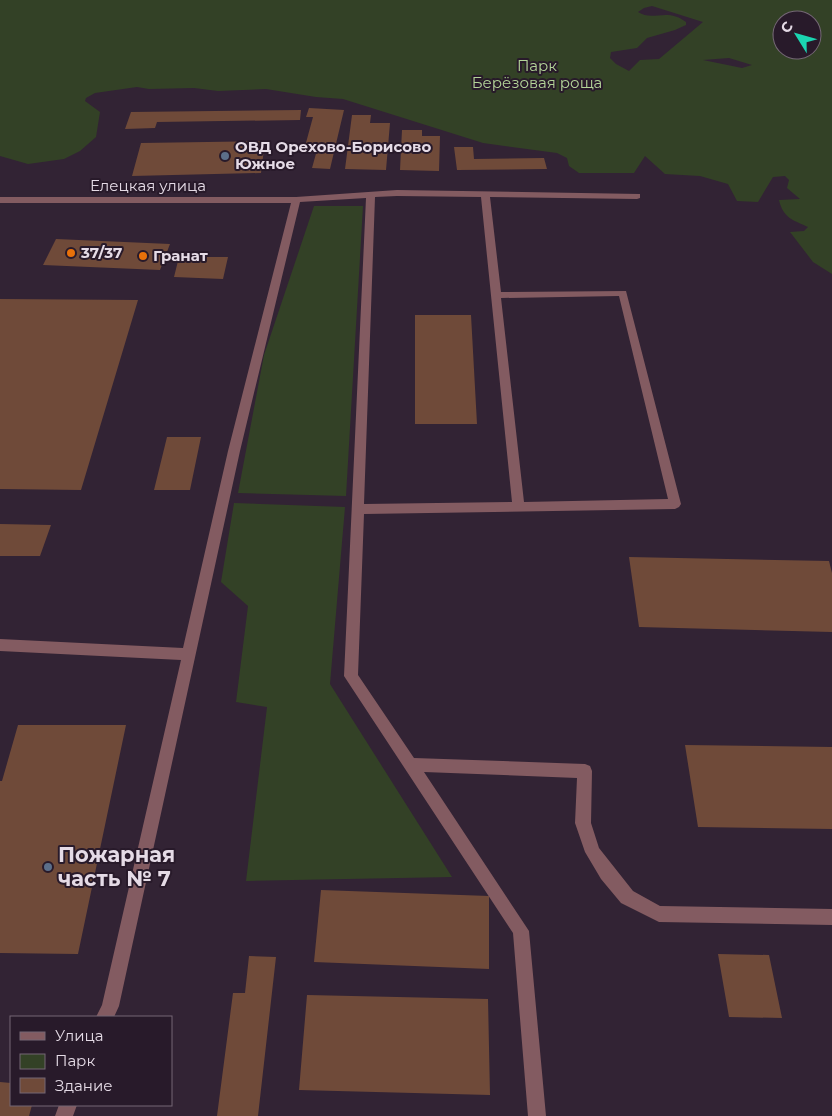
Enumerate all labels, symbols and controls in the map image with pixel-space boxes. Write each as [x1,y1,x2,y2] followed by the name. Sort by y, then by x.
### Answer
[772,10,822,60] north arrow
[776,18,797,37] text: С
[472,56,602,92] park label: Парк Берёзовая роща
[235,137,431,173] place label: ОВД Орехово-Борисово Южное
[219,150,231,162] marker: ОВД Орехово-Борисово Южное
[90,176,206,195] street label: Елецкая улица
[80,243,122,262] place label: 37/37
[153,246,208,265] place label: Гранат
[65,247,77,259] marker: 37/37
[137,250,149,262] marker: Гранат
[58,842,175,891] place label: Пожарная часть № 7
[42,861,54,873] marker: Пожарная часть № 7
[10,1016,172,1106] legend
[55,1026,103,1045] text: Улица
[55,1051,95,1070] text: Парк
[55,1076,113,1095] text: Здание

